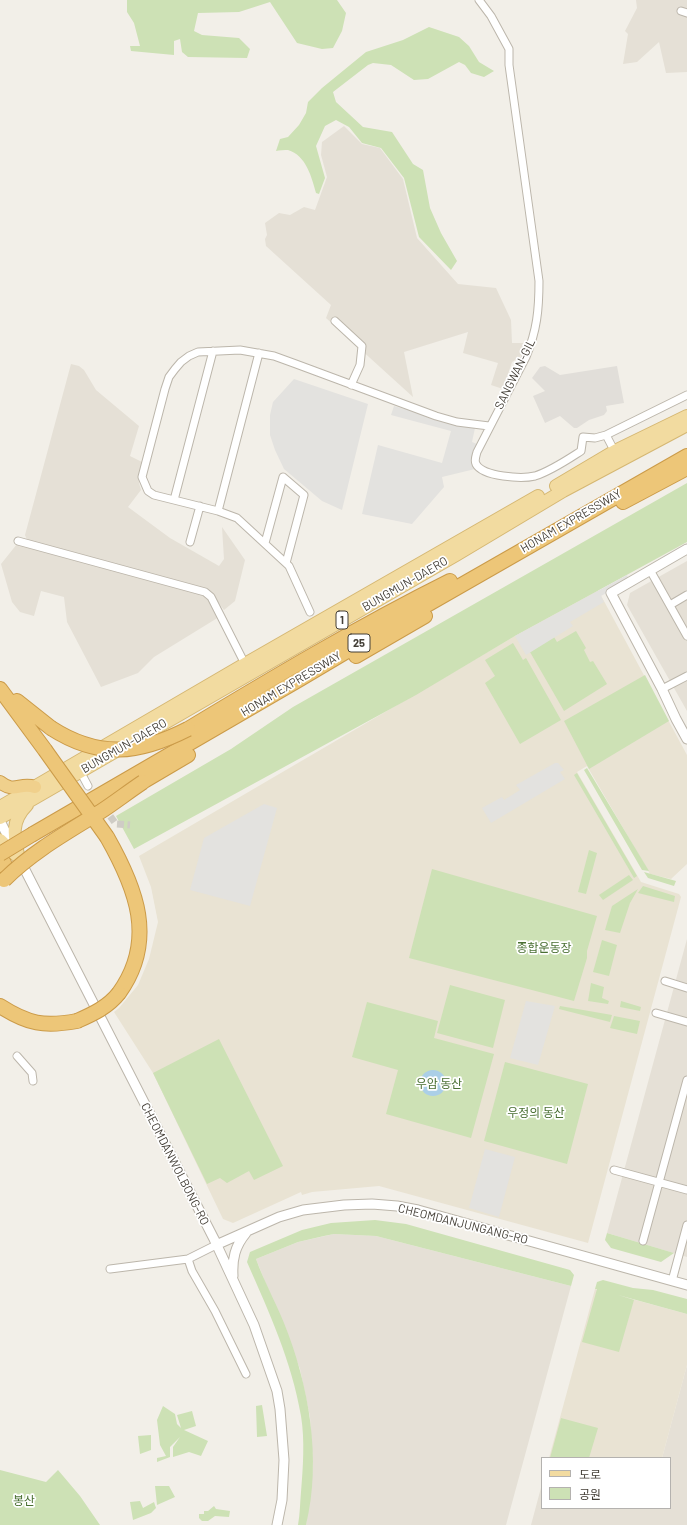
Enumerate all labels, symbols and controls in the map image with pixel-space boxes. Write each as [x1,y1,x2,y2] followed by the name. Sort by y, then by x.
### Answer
[492,336,538,412] street label: SANGWAN-GIL
[518,486,624,556] street label: HONAM EXPRESSWAY
[360,554,450,614] street label: BUNGMUN-DAERO
[336,611,348,629] road number: 1
[348,634,370,652] road number: 25
[238,648,344,720] street label: HONAM EXPRESSWAY
[79,716,169,776] street label: BUNGMUN-DAERO
[516,941,572,955] park label: 종합운동장
[416,1077,462,1091] park label: 우암 동산
[138,1100,212,1228] street label: CHEOMDANWOLBONG-RO
[507,1106,565,1120] park label: 우정의 동산
[397,1201,529,1247] street label: CHEOMDANJUNGANG-RO
[541,1457,671,1509] legend
[579,1467,601,1481] text: 도로
[579,1487,601,1501] text: 공원
[13,1494,35,1508] park label: 봉산

